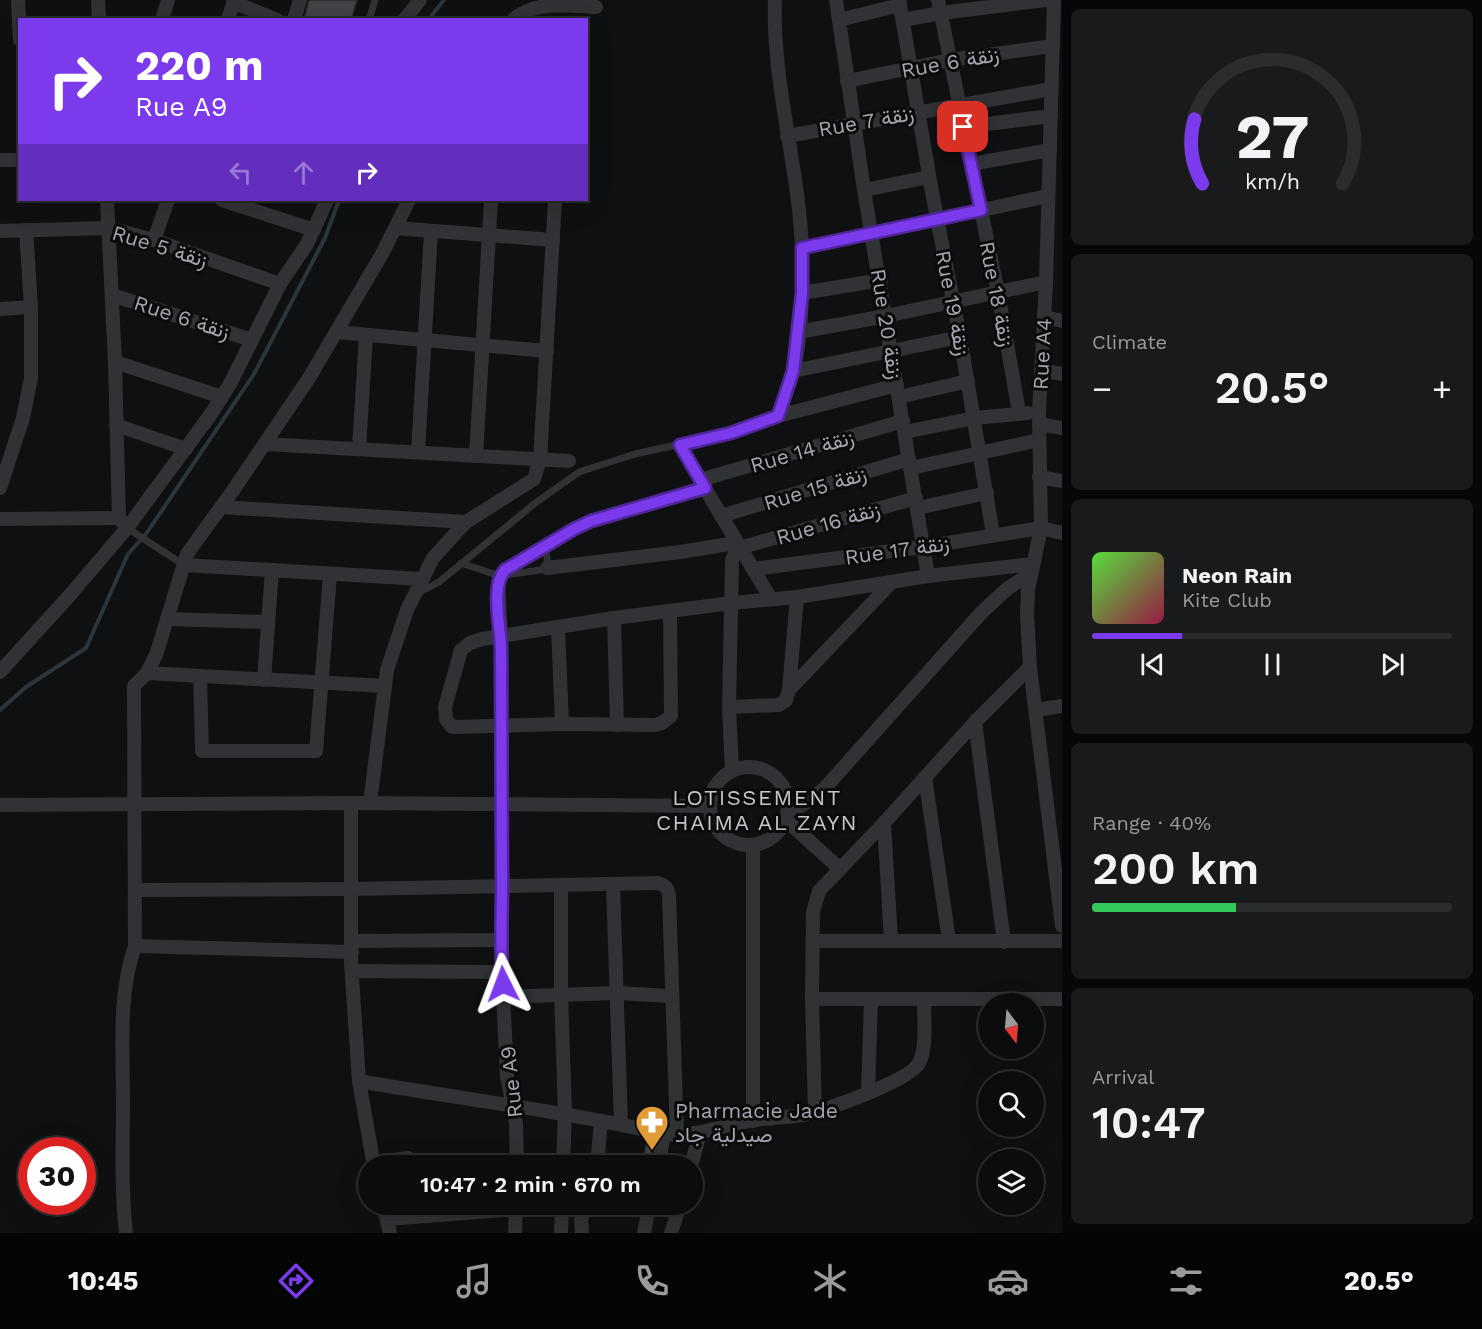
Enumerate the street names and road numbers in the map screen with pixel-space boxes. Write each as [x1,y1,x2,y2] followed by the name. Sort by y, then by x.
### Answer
[899,41,1001,84] street label: Rue 6 زنقة
[816,100,916,143] street label: Rue 7 زنقة
[109,220,211,273] street label: Rue 5 زنقة
[974,239,1019,349] street label: Rue 18 زنقة
[930,248,975,358] street label: Rue 19 زنقة
[865,267,908,381] street label: Rue 20 زنقة
[131,290,233,345] street label: Rue 6 زنقة
[1028,317,1056,391] street label: Rue A4
[747,424,857,479] street label: Rue 14 زنقة
[761,461,870,516] street label: Rue 15 زنقة
[773,496,883,551] street label: Rue 16 زنقة
[843,530,951,571] street label: Rue 17 زنقة
[495,1045,527,1119] street label: Rue A9

